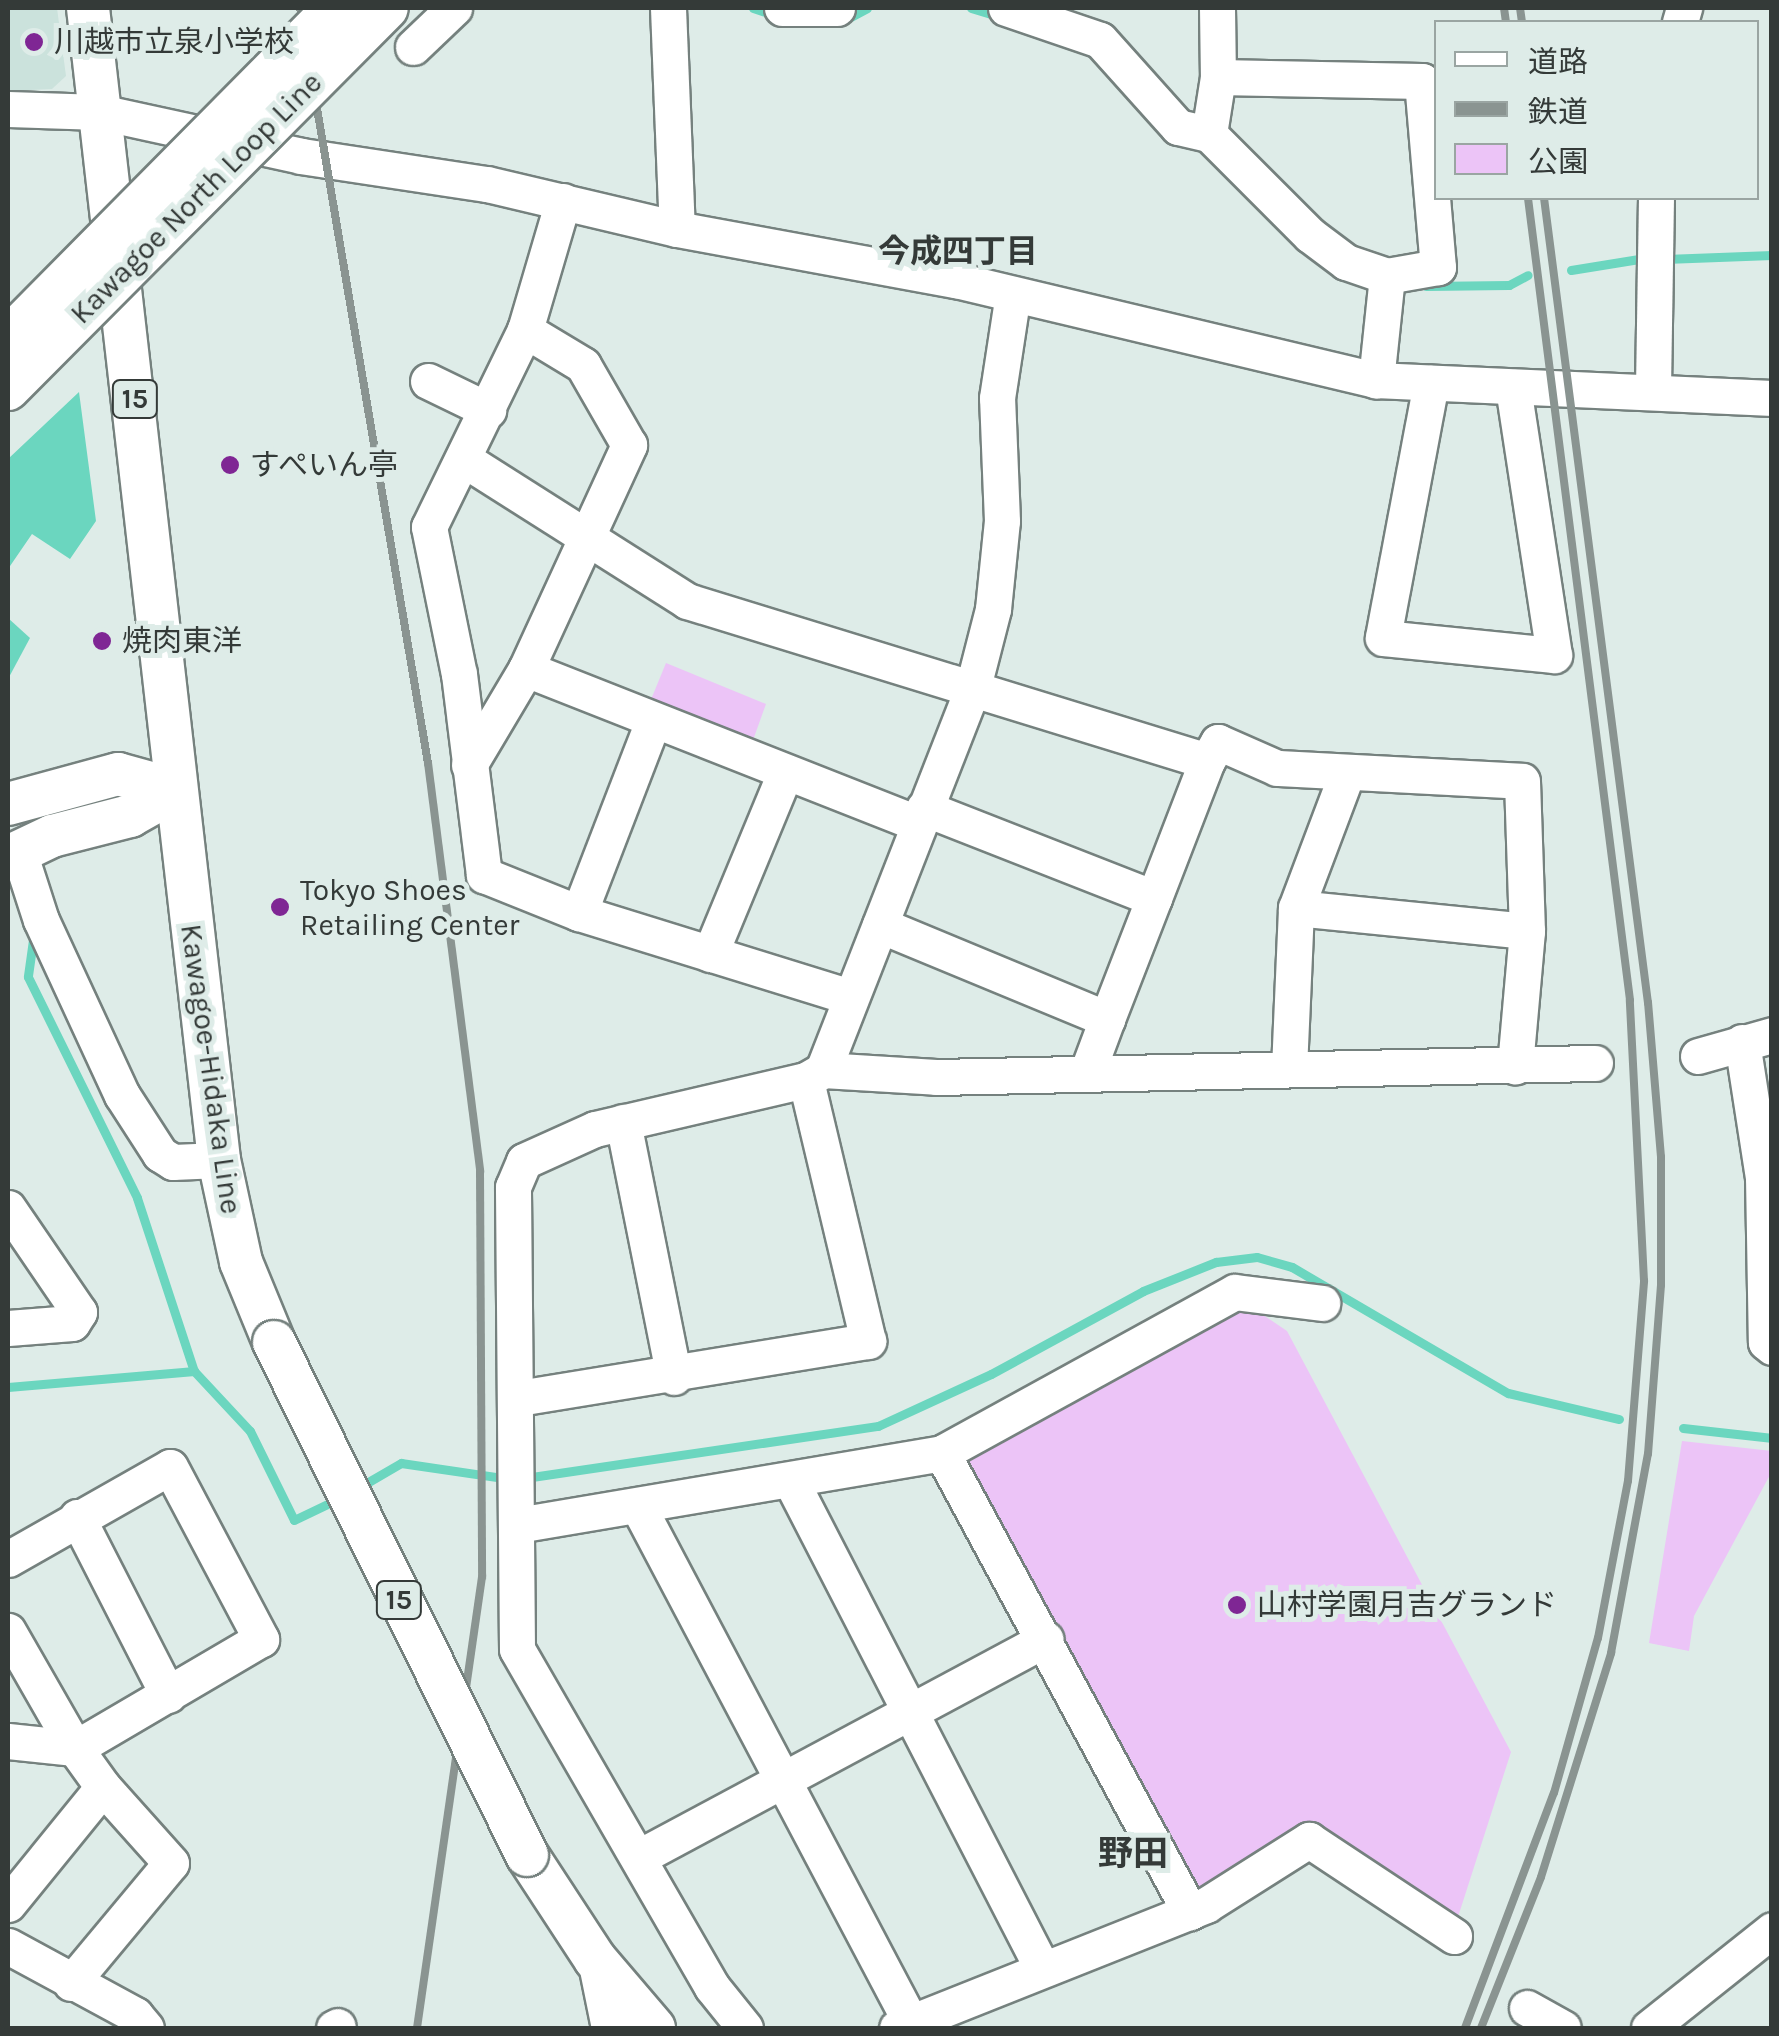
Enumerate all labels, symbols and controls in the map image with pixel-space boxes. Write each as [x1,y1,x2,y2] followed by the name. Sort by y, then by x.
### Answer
[1434,20,1759,200] legend
[54,24,294,60] place label: 川越市立泉小学校
[23,31,45,53] marker: 川越市立泉小学校
[1528,44,1588,80] text: 道路
[63,65,329,331] street label: Kawagoe North Loop Line
[1528,94,1588,130] text: 鉄道
[1528,144,1588,180] text: 公園
[878,233,1038,271] district label: 今成四丁目
[110,376,160,422] road number: 15
[250,447,400,483] place label: すぺいん亭
[219,454,241,476] marker: すぺいん亭
[122,623,242,659] place label: 焼肉東洋
[91,630,113,652] marker: 焼肉東洋
[300,872,519,942] place label: Tokyo Shoes Retailing Center
[269,896,291,918] marker: Tokyo Shoes Retailing Center
[173,922,249,1216] street label: Kawagoe-Hidaka Line
[374,1577,424,1623] road number: 15
[1257,1587,1557,1623] place label: 山村学園月吉グランド
[1226,1594,1248,1616] marker: 山村学園月吉グランド
[1098,1833,1168,1875] district label: 野田

